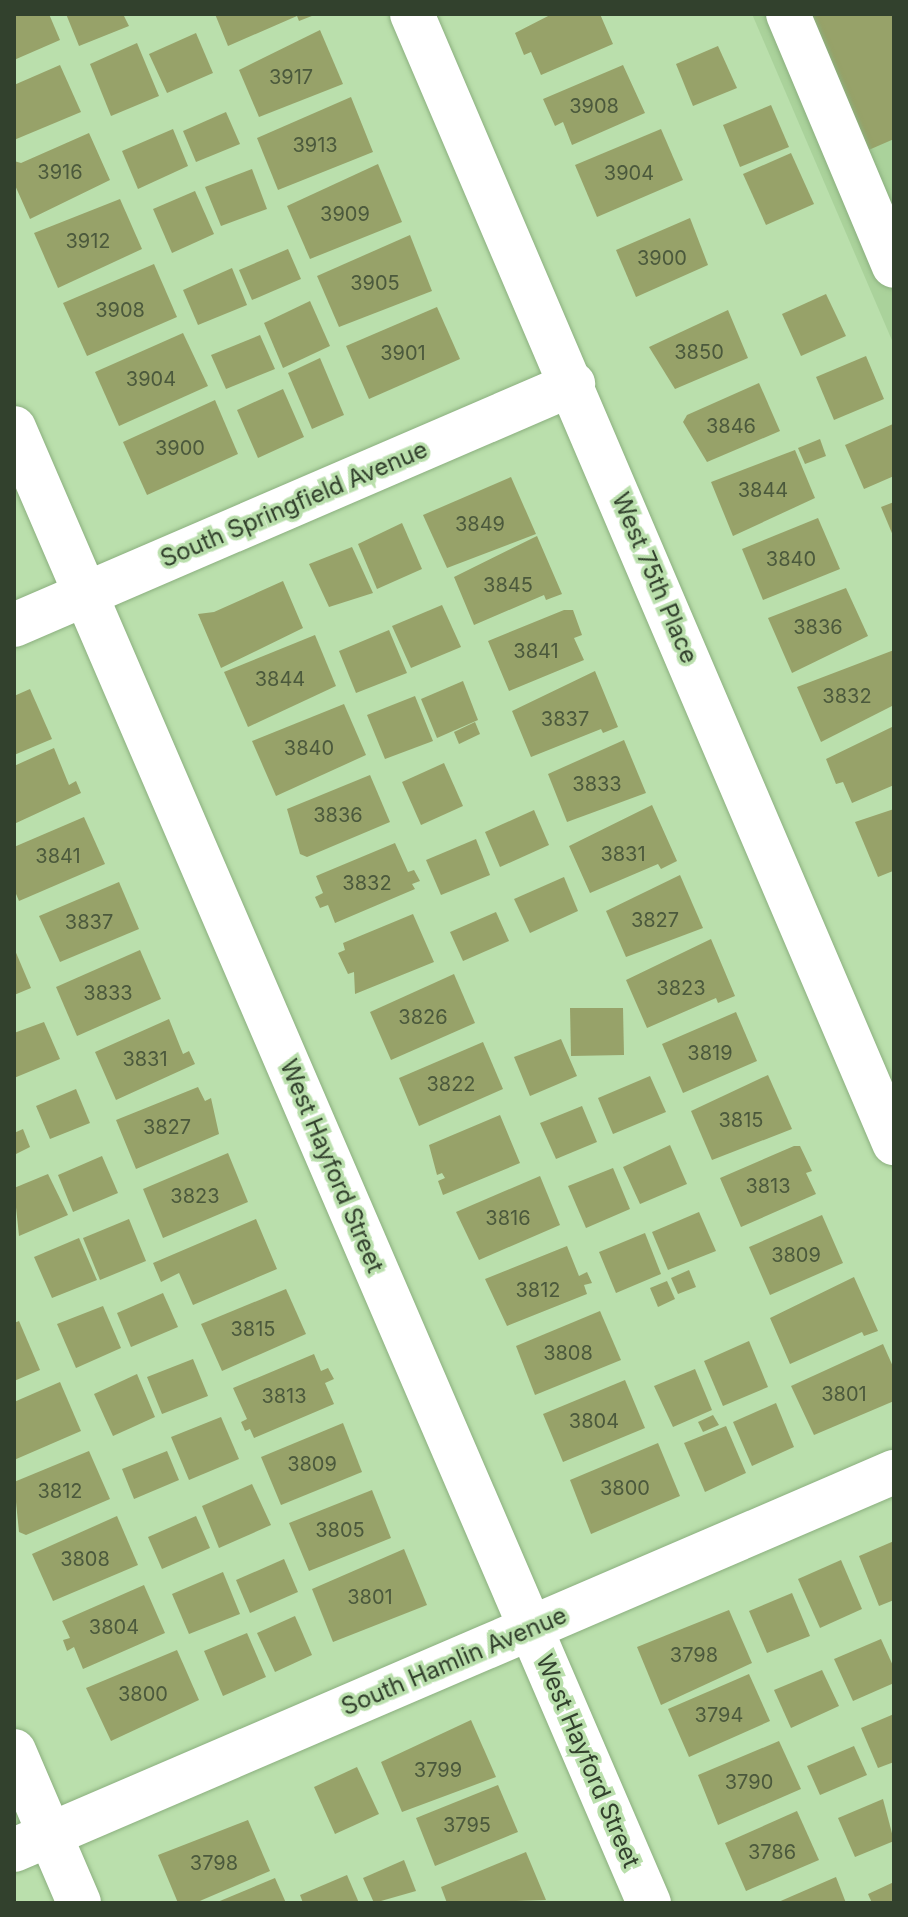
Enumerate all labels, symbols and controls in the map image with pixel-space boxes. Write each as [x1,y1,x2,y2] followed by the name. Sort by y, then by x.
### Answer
[269,65,313,89] house number: 3917
[569,94,619,118] house number: 3908
[292,133,338,157] house number: 3913
[37,160,83,184] house number: 3916
[604,161,654,185] house number: 3904
[320,202,370,226] house number: 3909
[65,229,111,253] house number: 3912
[637,246,687,270] house number: 3900
[350,271,400,295] house number: 3905
[95,298,145,322] house number: 3908
[674,340,724,364] house number: 3850
[380,341,426,365] house number: 3901
[126,367,176,391] house number: 3904
[706,414,756,438] house number: 3846
[156,435,432,573] street label: South Springfield Avenue
[155,436,205,460] house number: 3900
[738,478,788,502] house number: 3844
[606,488,704,668] street label: West 75th Place
[455,512,505,536] house number: 3849
[766,547,816,571] house number: 3840
[483,573,533,597] house number: 3845
[793,615,843,639] house number: 3836
[513,639,559,663] house number: 3841
[255,667,305,691] house number: 3844
[822,684,872,708] house number: 3832
[541,707,589,731] house number: 3837
[284,736,334,760] house number: 3840
[572,772,622,796] house number: 3833
[313,803,363,827] house number: 3836
[600,842,646,866] house number: 3831
[35,844,81,868] house number: 3841
[342,871,392,895] house number: 3832
[631,908,679,932] house number: 3827
[65,910,113,934] house number: 3837
[656,976,706,1000] house number: 3823
[83,981,133,1005] house number: 3833
[398,1005,448,1029] house number: 3826
[687,1041,733,1065] house number: 3819
[122,1047,168,1071] house number: 3831
[274,1055,390,1277] street label: West Hayford Street
[426,1072,476,1096] house number: 3822
[718,1108,764,1132] house number: 3815
[143,1115,191,1139] house number: 3827
[745,1174,791,1198] house number: 3813
[170,1184,220,1208] house number: 3823
[485,1206,531,1230] house number: 3816
[771,1243,821,1267] house number: 3809
[515,1278,561,1302] house number: 3812
[230,1317,276,1341] house number: 3815
[543,1341,593,1365] house number: 3808
[821,1382,867,1406] house number: 3801
[261,1384,307,1408] house number: 3813
[569,1409,619,1433] house number: 3804
[287,1452,337,1476] house number: 3809
[600,1476,650,1500] house number: 3800
[37,1479,83,1503] house number: 3812
[315,1518,365,1542] house number: 3805
[60,1547,110,1571] house number: 3808
[347,1585,393,1609] house number: 3801
[337,1600,571,1722] street label: South Hamlin Avenue
[89,1615,139,1639] house number: 3804
[670,1643,718,1667] house number: 3798
[530,1650,646,1872] street label: West Hayford Street
[118,1682,168,1706] house number: 3800
[695,1703,743,1727] house number: 3794
[414,1758,462,1782] house number: 3799
[725,1770,773,1794] house number: 3790
[443,1813,491,1837] house number: 3795
[748,1840,796,1864] house number: 3786
[190,1851,238,1875] house number: 3798

